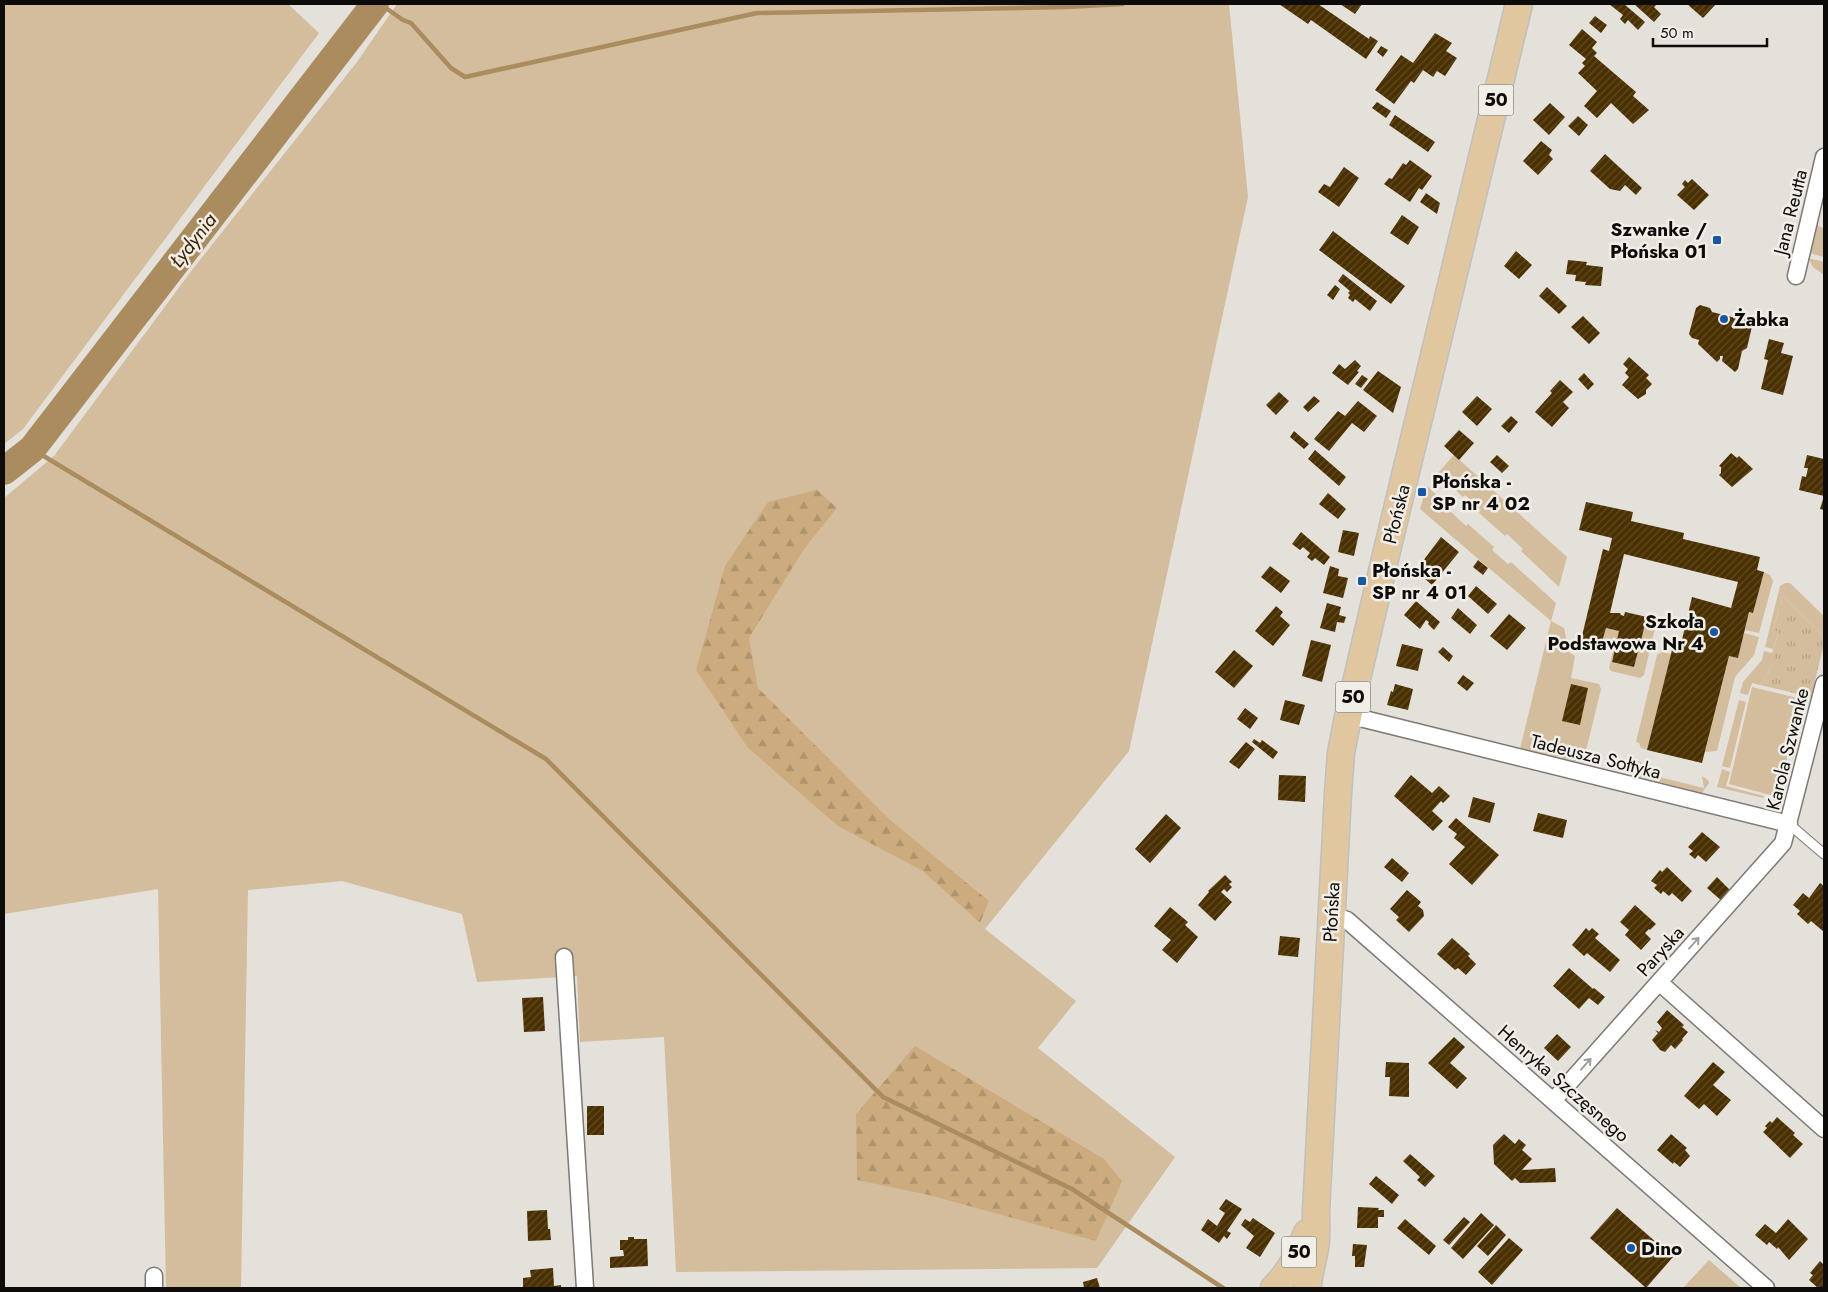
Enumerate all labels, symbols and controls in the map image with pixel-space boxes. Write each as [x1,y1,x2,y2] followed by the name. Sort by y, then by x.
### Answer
[1653,15,1767,47] scale bar
[1660,22,1694,44] text: 50 m
[1478,84,1514,116] road number: 50
[1766,167,1814,261] street label: Jana Reutta
[163,207,224,274] water label: Łydynia
[1610,216,1707,265] place label: Szwanke / Płońska 01
[1711,234,1723,246] marker: Szwanke / Płońska 01
[1734,306,1789,333] place label: Żabka
[1718,313,1730,325] marker: Żabka
[1432,468,1530,517] place label: Płońska - SP nr 4 02
[1376,482,1417,547] street label: Płońska
[1416,486,1428,498] marker: Płońska - SP nr 4 02
[1372,557,1467,606] place label: Płońska - SP nr 4 01
[1356,575,1368,587] marker: Płońska - SP nr 4 01
[1548,608,1704,657] place label: Szkoła Podstawowa Nr 4
[1708,626,1720,638] marker: Szkoła Podstawowa Nr 4
[1336,682,1370,712] road number: 50
[1759,685,1816,813] street label: Karola Szwanke
[1528,727,1664,786] street label: Tadeusza Sołtyka
[1316,881,1347,943] street label: Płońska
[1630,920,1690,983] street label: Paryska
[1688,937,1700,950] one-way arrow
[1492,1018,1635,1148] street label: Henryka Szczęsnego
[1580,1058,1592,1071] one-way arrow
[1641,1235,1682,1262] place label: Dino
[1282,1236,1316,1268] road number: 50
[1625,1242,1637,1254] marker: Dino

